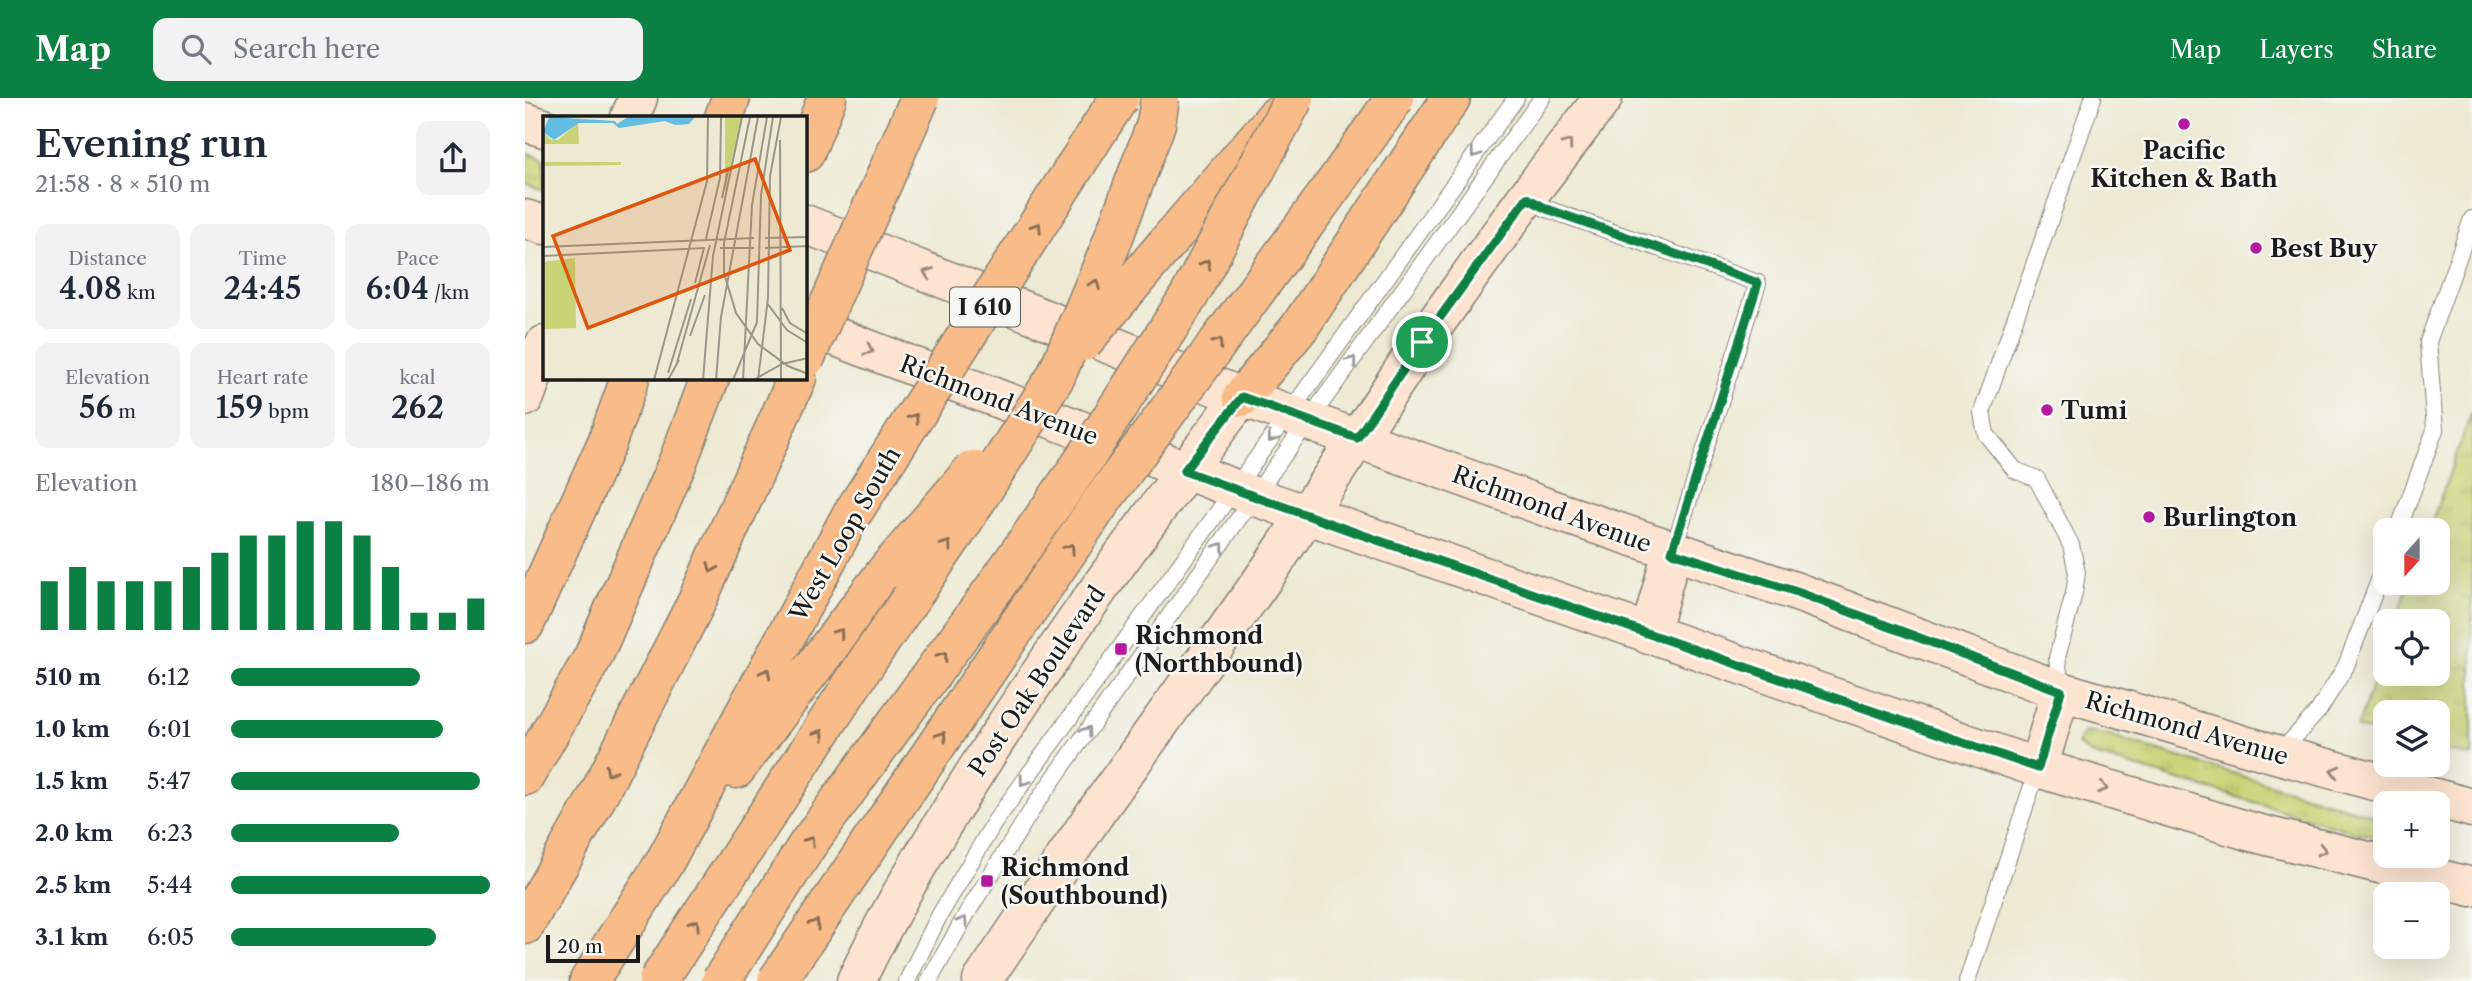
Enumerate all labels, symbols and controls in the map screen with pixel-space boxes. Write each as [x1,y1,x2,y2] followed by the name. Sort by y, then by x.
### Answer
[153,18,643,81] search box
[35,29,111,70] text: Map
[177,30,215,68] icon: search
[233,33,380,65] text: Search here
[2170,35,2221,64] text: Map
[2259,35,2334,64] text: Layers
[2372,35,2437,64] text: Share
[543,116,807,380] inset map
[2176,116,2192,132] marker: Pacific Kitchen & Bath
[35,120,268,167] text: Evening run
[416,121,490,195] button: share
[2090,136,2278,193] place label: Pacific Kitchen & Bath
[1559,139,1572,152] one-way arrow
[1471,145,1484,158] one-way arrow
[35,170,211,198] text: 21:58 · 8 × 510 m
[1028,221,1041,234] one-way arrow
[2270,234,2378,263] place label: Best Buy
[2248,240,2264,256] marker: Best Buy
[68,247,147,270] text: Distance
[238,247,287,270] text: Time
[396,247,439,270] text: Pace
[1198,259,1212,271] one-way arrow
[922,267,934,281] one-way arrow
[59,270,122,307] text: 4.08
[223,270,302,307] text: 24:45
[366,270,429,307] text: 6:04
[1086,279,1100,291] one-way arrow
[122,281,156,304] text: km
[429,281,469,304] text: /km
[950,288,1020,327] road number: I 610
[1392,312,1452,372] pin
[1403,323,1441,361] icon: arrive
[1209,338,1222,351] one-way arrow
[862,341,874,355] one-way arrow
[896,349,1102,451] street label: Richmond Avenue
[1343,356,1356,369] one-way arrow
[65,366,150,389] text: Elevation
[217,366,308,389] text: Heart rate
[400,366,435,389] text: kcal
[79,389,113,426] text: 56
[216,389,263,426] text: 159
[391,389,444,426] text: 262
[2061,396,2128,425] place label: Tumi
[113,400,136,423] text: m
[263,400,309,423] text: bpm
[2039,402,2055,418] marker: Tumi
[905,413,918,426] one-way arrow
[1268,430,1280,443] one-way arrow
[783,442,907,627] street label: West Loop South
[1448,459,1656,559] street label: Richmond Avenue
[35,469,138,497] text: Elevation
[371,469,490,497] text: 180–186 m
[2163,503,2298,532] place label: Burlington
[2141,509,2157,525] marker: Burlington
[2373,518,2450,595] north arrow
[2373,518,2450,959] map controls
[939,540,951,553] one-way arrow
[1062,542,1075,555] one-way arrow
[1212,542,1224,554] one-way arrow
[706,560,720,573] one-way arrow
[963,580,1112,782] street label: Post Oak Boulevard
[2373,609,2450,686] button: locate
[1135,621,1303,678] place label: Richmond (Northbound)
[831,628,844,641] one-way arrow
[1113,641,1129,657] marker: Richmond (Northbound)
[935,651,948,664] one-way arrow
[35,663,101,691] text: 510 m
[147,663,190,691] text: 6:12
[758,668,771,680] one-way arrow
[2082,685,2292,771] street label: Richmond Avenue
[2373,700,2450,777] button: layers
[35,715,110,743] text: 1.0 km
[147,715,191,743] text: 6:01
[1079,726,1091,739] one-way arrow
[812,729,824,742] one-way arrow
[934,731,946,744] one-way arrow
[605,764,619,776] one-way arrow
[2330,764,2342,779] one-way arrow
[35,767,108,795] text: 1.5 km
[147,767,191,795] text: 5:47
[1020,774,1032,786] one-way arrow
[2097,780,2109,795] one-way arrow
[2373,791,2450,868] button: +
[35,819,113,847] text: 2.0 km
[147,819,193,847] text: 6:23
[802,836,814,849] one-way arrow
[2316,842,2328,856] one-way arrow
[1001,853,1168,910] place label: Richmond (Southbound)
[35,871,111,899] text: 2.5 km
[147,871,193,899] text: 5:44
[979,873,995,889] marker: Richmond (Southbound)
[2373,882,2450,959] button: −
[955,916,968,929] one-way arrow
[687,919,699,932] one-way arrow
[807,919,820,932] one-way arrow
[35,923,109,951] text: 3.1 km
[147,923,194,951] text: 6:05
[546,932,641,964] scale bar
[557,935,603,958] text: 20 m

